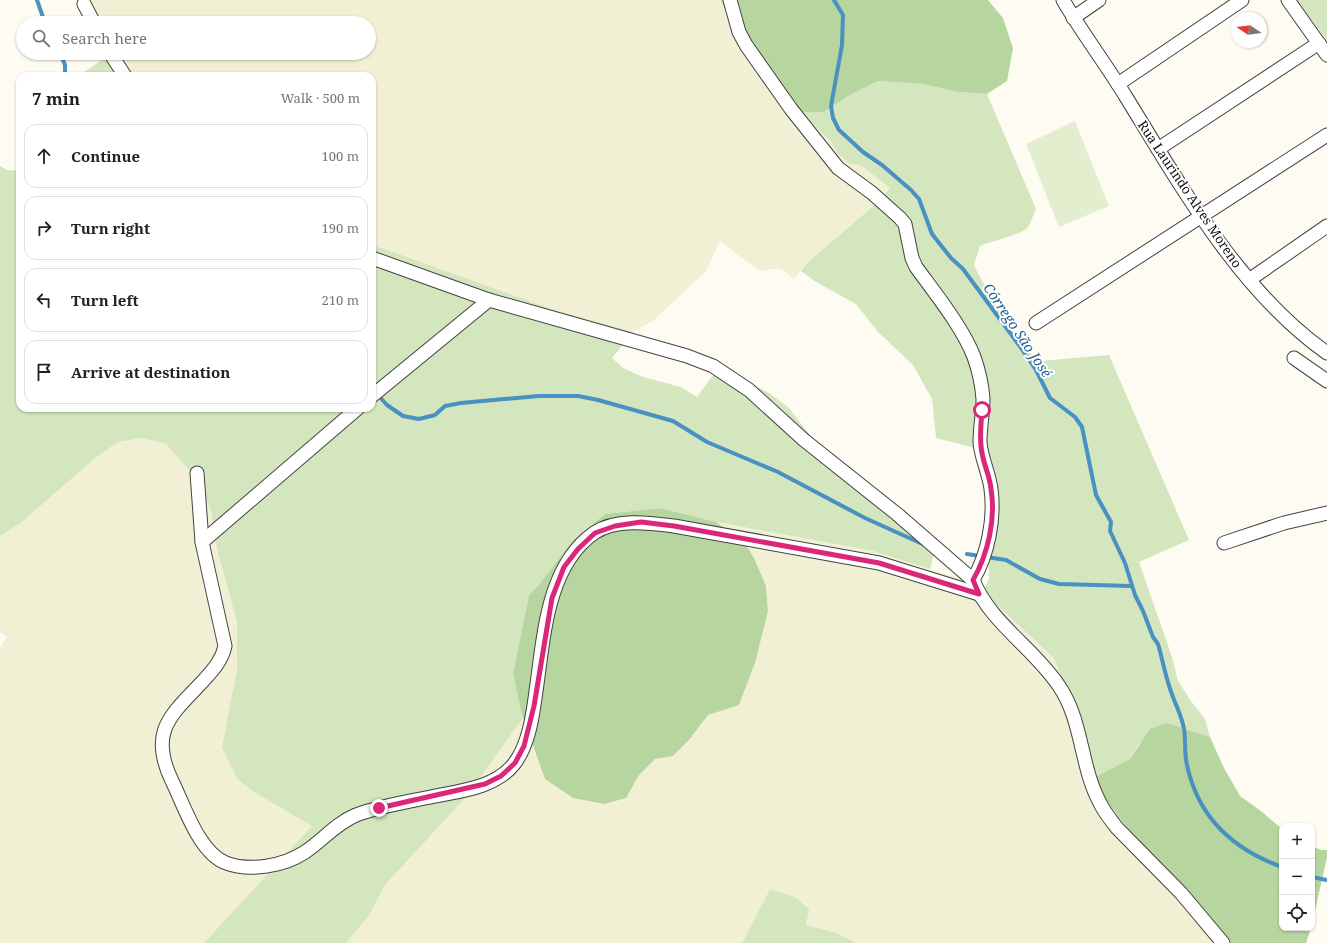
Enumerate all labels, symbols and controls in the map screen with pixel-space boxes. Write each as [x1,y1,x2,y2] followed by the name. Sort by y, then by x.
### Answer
[1231,12,1267,48] north arrow
[16,16,376,60] search box
[30,27,52,49] icon: search
[62,28,147,48] text: Search here
[32,87,80,110] text: 7 min
[281,89,360,107] text: Walk · 500 m
[1134,117,1246,271] street label: Rua Laurindo Alves Moreno
[33,145,55,167] icon: ahead
[71,146,140,166] text: Continue
[322,147,359,165] text: 100 m
[33,217,55,239] icon: right
[71,218,150,238] text: Turn right
[322,219,359,237] text: 190 m
[979,279,1057,382] water label: Córrego São José
[33,289,55,311] icon: left
[71,290,139,310] text: Turn left
[322,291,359,309] text: 210 m
[33,361,55,383] icon: arrive
[71,362,230,382] text: Arrive at destination
[973,401,991,419] route start
[370,799,388,817] route end
[1279,823,1315,931] map controls
[1279,823,1315,859] button: +
[1279,859,1315,895] button: −
[1279,895,1315,931] button: locate

